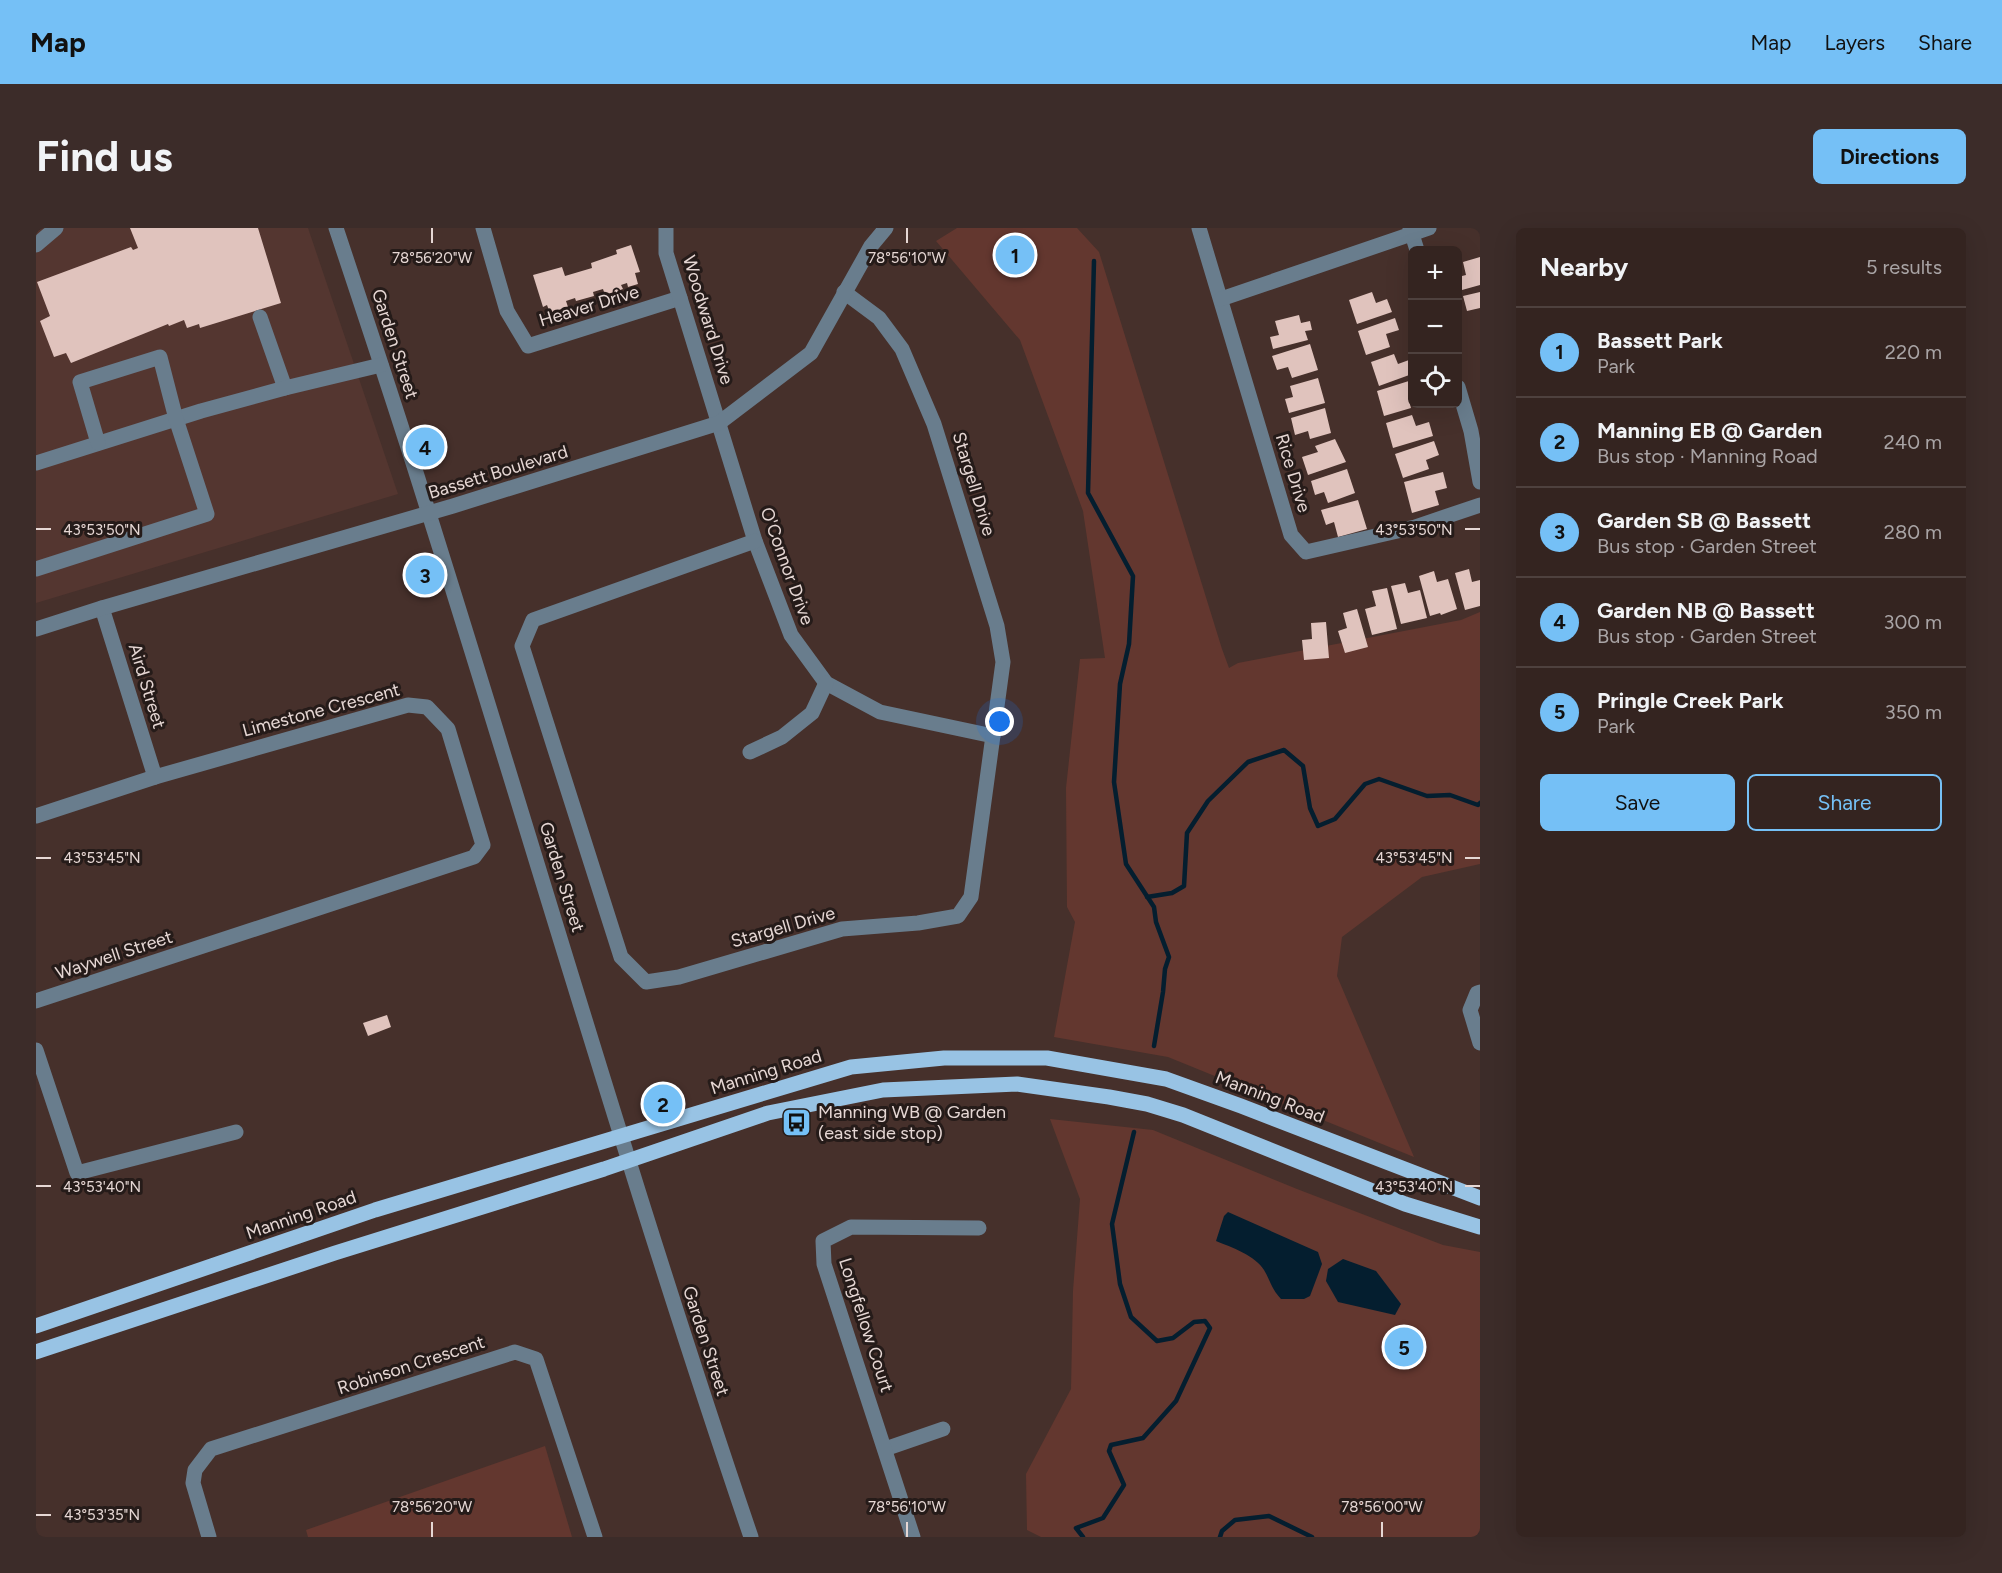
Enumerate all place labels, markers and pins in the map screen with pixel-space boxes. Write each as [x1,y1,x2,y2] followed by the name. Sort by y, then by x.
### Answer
[996,232,1034,278] pin: 1
[406,424,444,470] pin: 4
[406,552,444,598] pin: 3
[644,1082,682,1126] pin: 2
[818,1101,1006,1144] place label: Manning WB @ Garden (east side stop)
[781,1106,813,1138] bus stop icon: Manning WB @ Garden (east side stop)
[1384,1324,1424,1370] pin: 5

